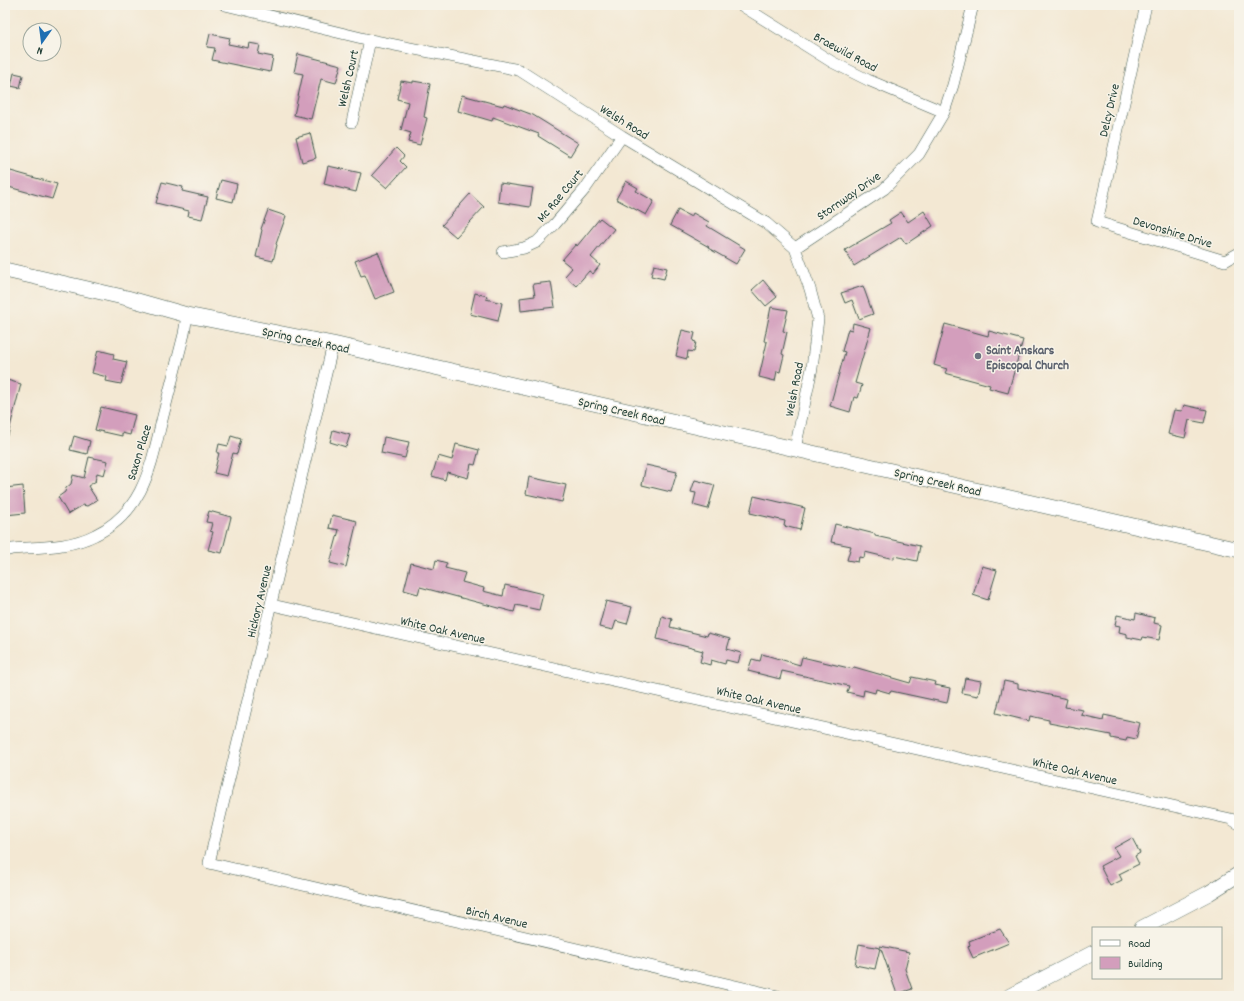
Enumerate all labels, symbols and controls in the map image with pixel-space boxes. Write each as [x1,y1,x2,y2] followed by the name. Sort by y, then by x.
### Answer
[22,22,62,62] north arrow
[809,28,880,78] street label: Braewild Road
[35,41,45,58] text: N
[334,48,365,109] street label: Welsh Court
[1095,82,1126,139] street label: Delcy Drive
[595,100,652,146] street label: Welsh Road
[533,166,589,227] street label: Mc Rae Court
[813,168,886,226] street label: Stornway Drive
[1130,212,1215,255] street label: Devonshire Drive
[260,323,351,360] street label: Spring Creek Road
[986,342,1069,376] place label: Saint Anskars Episcopal Church
[973,351,983,361] marker: Saint Anskars Episcopal Church
[781,361,810,418] street label: Welsh Road
[576,393,667,432] street label: Spring Creek Road
[123,422,158,483] street label: Saxon Place
[892,464,983,503] street label: Spring Creek Road
[243,563,278,640] street label: Hickory Avenue
[398,612,487,651] street label: White Oak Avenue
[714,682,803,721] street label: White Oak Avenue
[1030,753,1119,792] street label: White Oak Avenue
[464,902,530,935] street label: Birch Avenue
[1092,927,1222,979] legend
[1128,936,1150,953] text: Road
[1128,956,1163,973] text: Building

